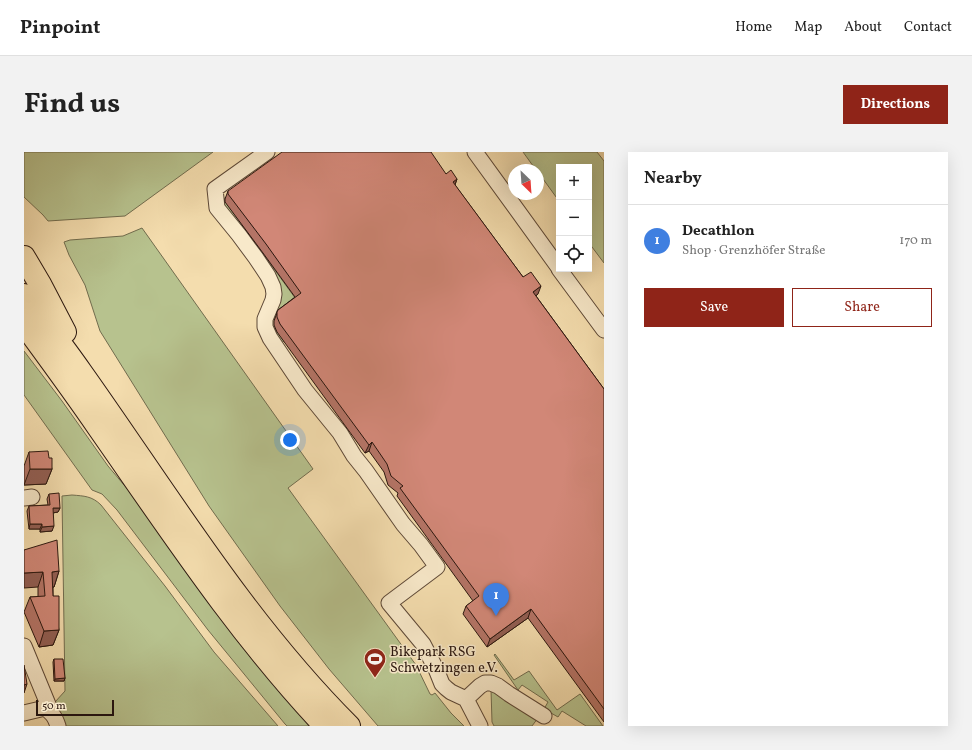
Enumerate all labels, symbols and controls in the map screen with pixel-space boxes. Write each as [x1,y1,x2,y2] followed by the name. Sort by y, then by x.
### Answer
[20,15,100,41] text: Pinpoint
[735,18,772,37] text: Home
[794,18,822,37] text: Map
[844,18,882,37] text: About
[904,18,952,37] text: Contact
[24,85,120,124] text: Find us
[843,85,948,124] button: Directions
[508,164,544,200] north arrow
[556,164,592,272] map controls
[556,164,592,200] button: +
[644,167,702,190] text: Nearby
[556,200,592,236] button: −
[682,221,755,242] text: Decathlon
[654,232,660,250] text: 1
[899,232,932,250] text: 170 m
[556,236,592,272] button: locate
[682,242,825,260] text: Shop · Grenzhöfer Straße
[644,288,784,327] button: Save
[792,288,932,327] button: Share
[280,430,300,450] your location
[483,583,509,616] pin: 1
[390,643,498,678] place label: Bikepark RSG Schwetzingen e.V.
[362,646,388,679] sports icon: Bikepark RSG Schwetzingen e.V.
[36,698,114,717] scale bar
[42,699,66,714] text: 50 m

